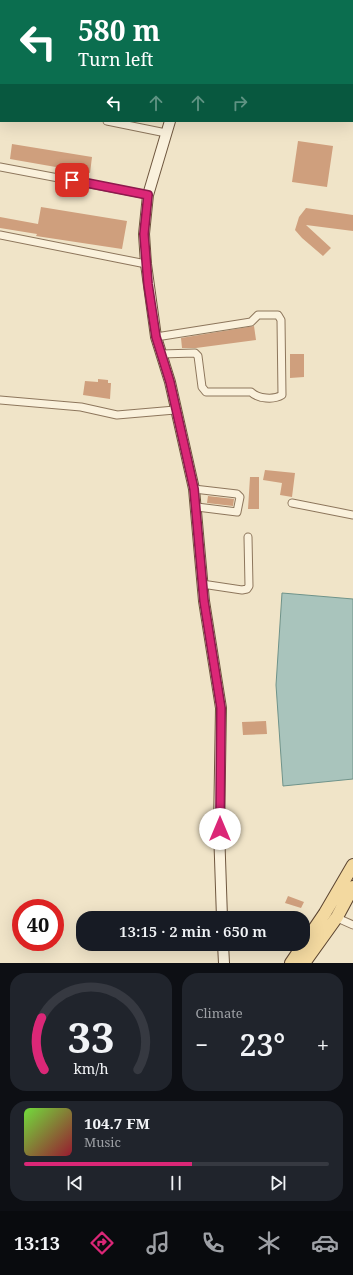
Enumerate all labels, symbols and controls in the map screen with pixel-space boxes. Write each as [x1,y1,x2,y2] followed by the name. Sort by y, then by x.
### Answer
[78,11,160,49] text: 580 m
[12,16,64,68] icon: left
[78,47,153,71] text: Turn left
[103,92,125,114] icon: left
[145,92,167,114] icon: ahead
[187,92,209,114] icon: ahead
[229,92,251,114] icon: right
[55,163,89,197] pin
[61,169,83,191] icon: arrive
[199,808,241,850] position arrow
[12,899,64,951] speed limit sign: 40
[119,921,267,941] text: 13:15 · 2 min · 650 m
[196,1004,243,1022] text: Climate
[67,1009,114,1065] text: 33
[240,1024,285,1065] text: 23°
[196,1029,208,1059] text: −
[317,1029,329,1059] text: +
[73,1059,108,1078] text: km/h
[84,1113,150,1133] text: 104.7 FM
[84,1133,121,1151] text: Music
[64,1172,86,1194] icon: previous
[165,1172,187,1194] icon: pause
[267,1172,289,1194] icon: next
[88,1229,116,1257] icon: directions
[144,1229,172,1257] icon: music
[199,1229,227,1257] icon: phone
[255,1229,283,1257] icon: climate
[311,1229,339,1257] icon: car
[14,1231,60,1255] text: 13:13

